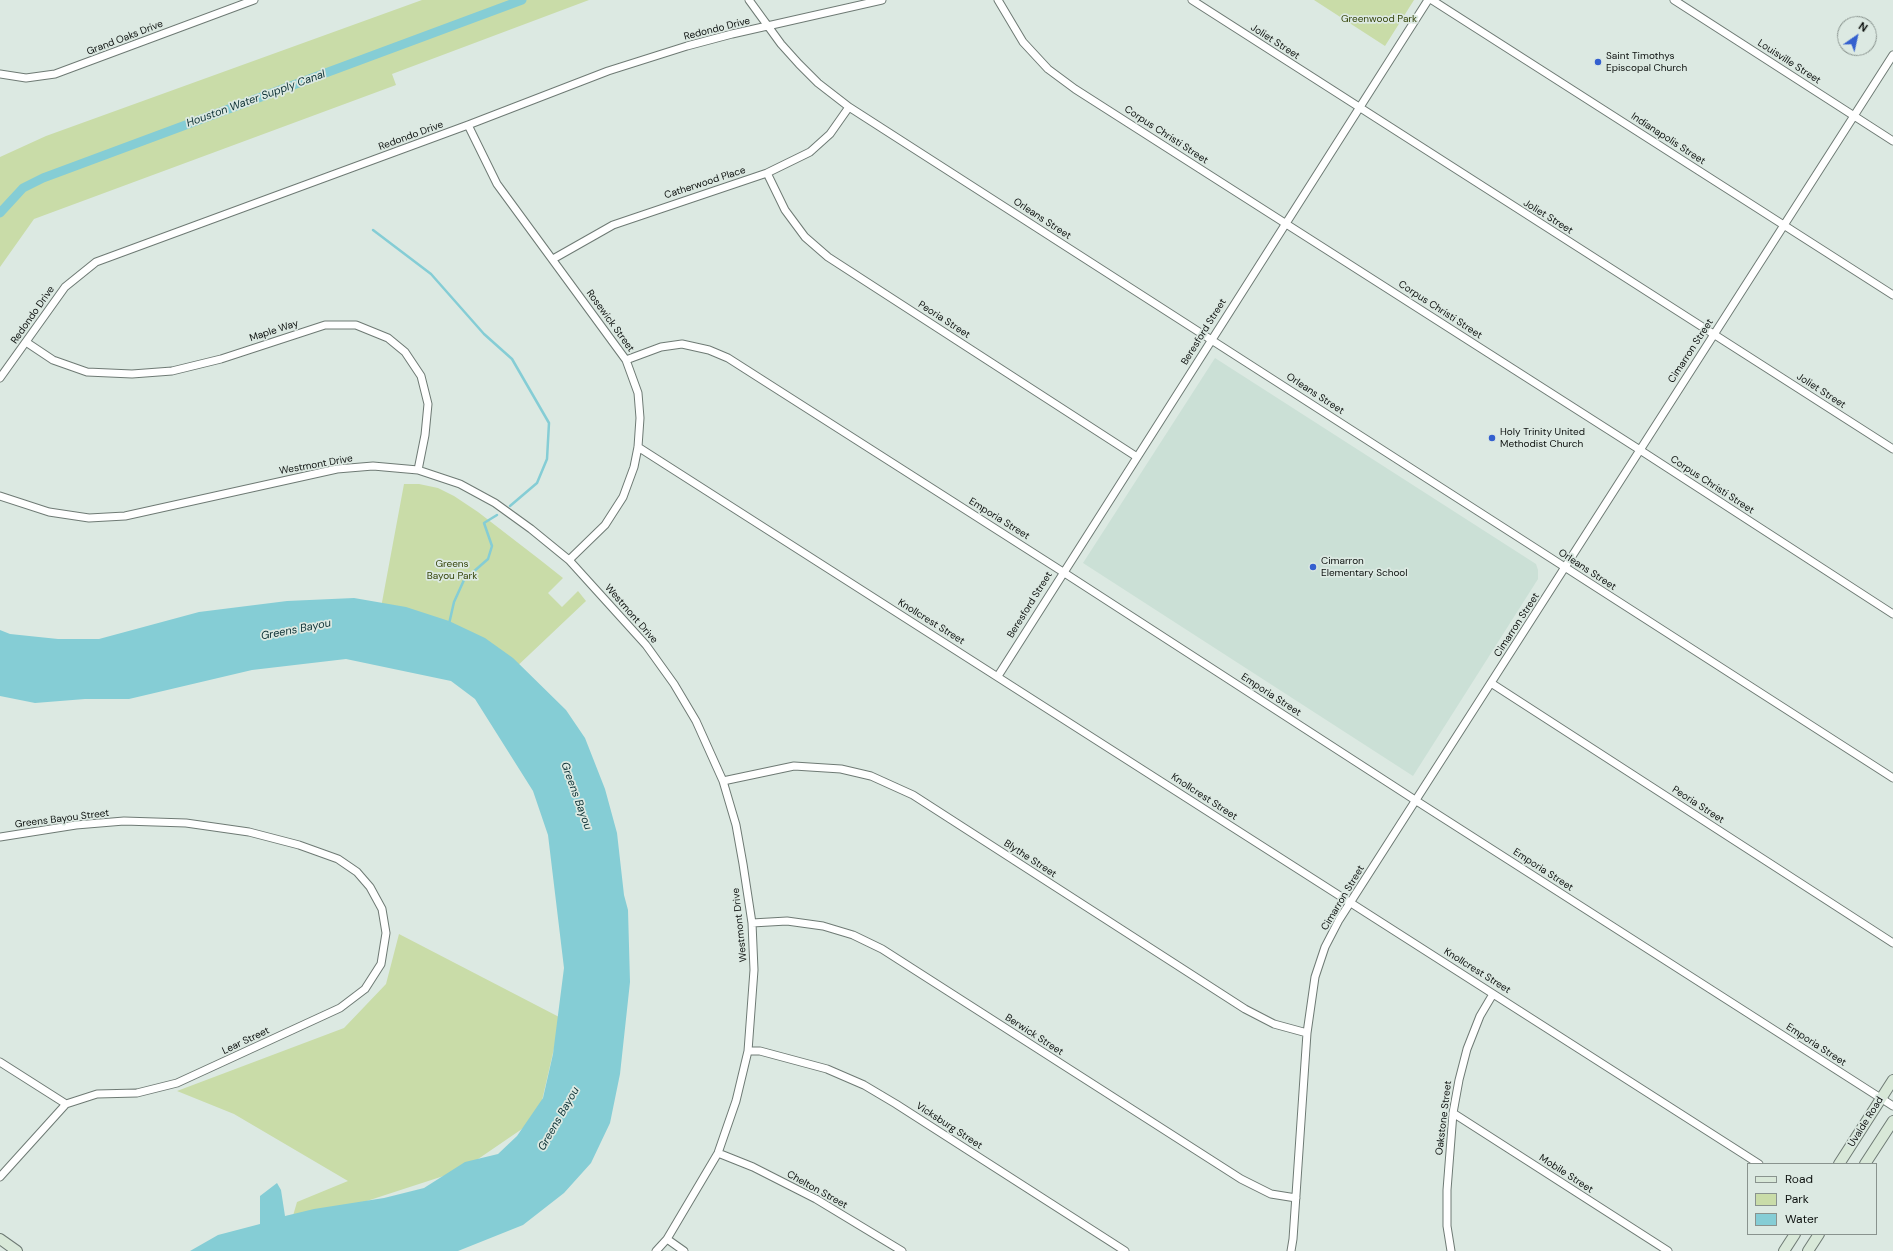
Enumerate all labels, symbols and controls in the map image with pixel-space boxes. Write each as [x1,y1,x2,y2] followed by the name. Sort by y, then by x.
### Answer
[1341,13,1417,25] park label: Greenwood Park
[683,15,751,43] street label: Redondo Drive
[1837,16,1877,56] north arrow
[85,18,165,58] street label: Grand Oaks Drive
[1856,19,1870,35] text: N
[1248,22,1302,62] street label: Joliet Street
[1755,37,1823,87] street label: Louisville Street
[1606,50,1687,74] place label: Saint Timothys Episcopal Church
[1593,57,1603,67] marker: Saint Timothys Episcopal Church
[185,68,327,130] water label: Houston Water Supply Canal
[1122,103,1210,167] street label: Corpus Christi Street
[1629,110,1707,168] street label: Indianapolis Street
[377,119,445,153] street label: Redondo Drive
[663,164,747,202] street label: Catherwood Place
[1011,196,1073,242] street label: Orleans Street
[1521,197,1575,237] street label: Joliet Street
[1396,278,1484,342] street label: Corpus Christi Street
[9,284,57,346] street label: Redondo Drive
[583,288,637,354] street label: Rosewick Street
[1179,297,1229,367] street label: Beresford Street
[916,299,972,341] street label: Peoria Street
[248,317,300,345] street label: Maple Way
[1666,317,1716,385] street label: Cimarron Street
[1284,371,1346,417] street label: Orleans Street
[1794,371,1848,411] street label: Joliet Street
[1500,426,1585,450] place label: Holy Trinity United Methodist Church
[1487,433,1497,443] marker: Holy Trinity United Methodist Church
[278,453,354,477] street label: Westmont Drive
[1668,453,1756,517] street label: Corpus Christi Street
[966,496,1032,542] street label: Emporia Street
[1556,547,1618,593] street label: Orleans Street
[1321,555,1408,578] place label: Cimarron Elementary School
[427,558,477,582] park label: Greens Bayou Park
[1308,562,1318,572] marker: Cimarron Elementary School
[1005,570,1055,640] street label: Beresford Street
[602,582,660,646] street label: Westmont Drive
[1492,591,1542,659] street label: Cimarron Street
[895,597,967,647] street label: Knollcrest Street
[260,617,332,643] water label: Greens Bayou
[1239,671,1303,719] street label: Emporia Street
[558,760,594,832] water label: Greens Bayou
[1169,771,1239,823] street label: Knollcrest Street
[1670,784,1726,826] street label: Peoria Street
[14,807,110,831] street label: Greens Bayou Street
[1002,838,1058,880] street label: Blythe Street
[1511,846,1575,894] street label: Emporia Street
[1319,863,1367,933] street label: Cimarron Street
[730,887,750,963] street label: Westmont Drive
[1441,946,1513,996] street label: Knollcrest Street
[1003,1012,1065,1058] street label: Berwick Street
[1784,1021,1848,1069] street label: Emporia Street
[220,1025,272,1057] street label: Lear Street
[1433,1080,1455,1156] street label: Oakstone Street
[536,1085,582,1153] water label: Greens Bayou
[1846,1095,1886,1149] street label: Uvalde Road
[914,1100,984,1152] street label: Vicksburg Street
[1537,1152,1595,1196] street label: Mobile Street
[1747,1163,1877,1235] legend
[785,1168,849,1212] street label: Chelton Street
[1785,1171,1813,1187] text: Road
[1785,1191,1809,1207] text: Park
[1785,1211,1818,1227] text: Water

